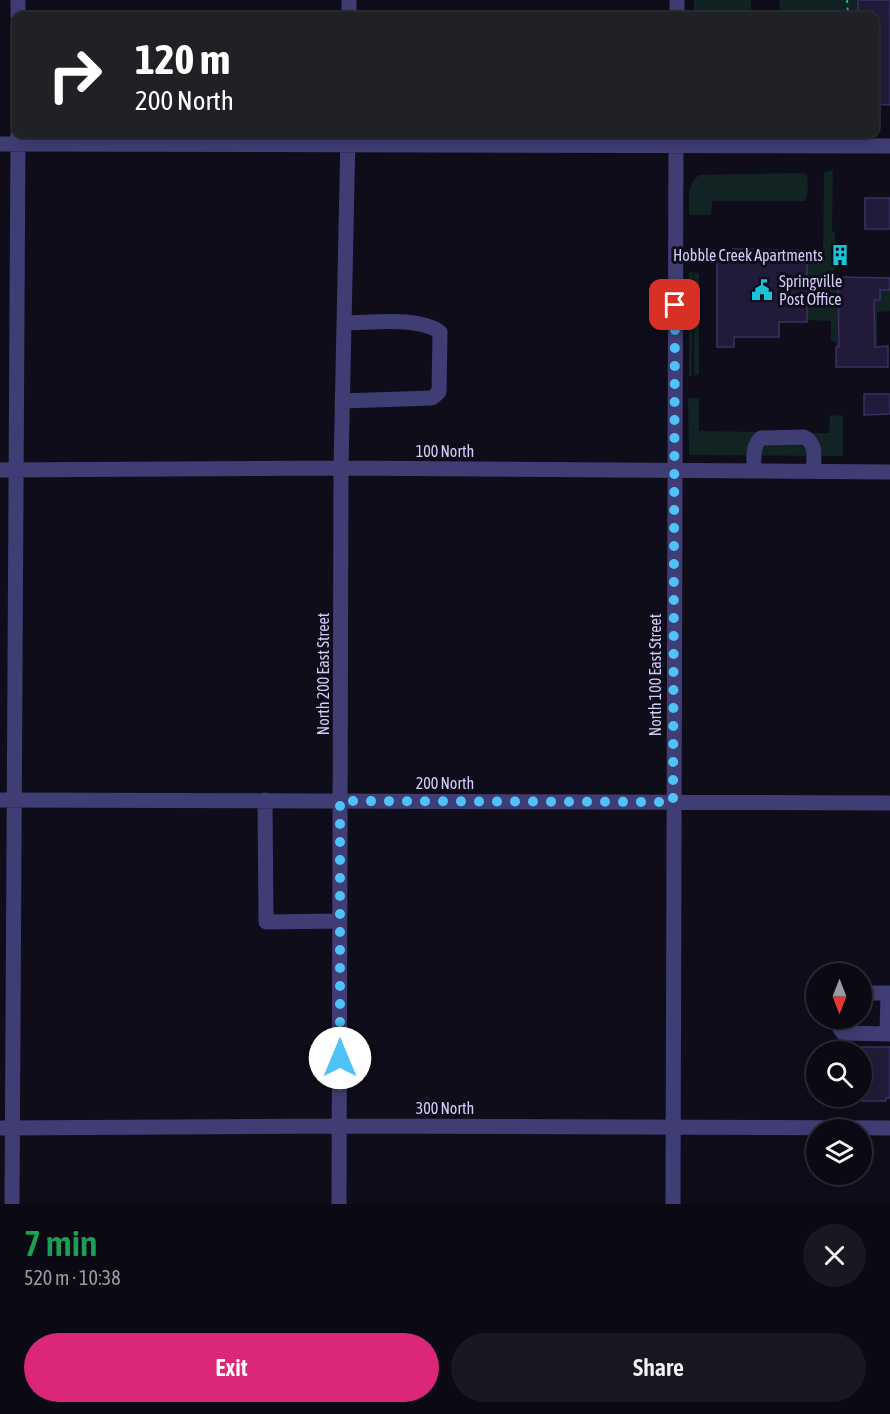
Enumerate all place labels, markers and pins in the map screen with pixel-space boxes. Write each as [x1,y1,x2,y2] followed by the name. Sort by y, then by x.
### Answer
[828,243,852,267] building icon: Hobble Creek Apartments
[673,246,823,265] place label: Hobble Creek Apartments
[779,272,842,308] place label: Springville Post Office
[750,278,774,302] public building icon: Springville Post Office
[649,279,700,330] pin

